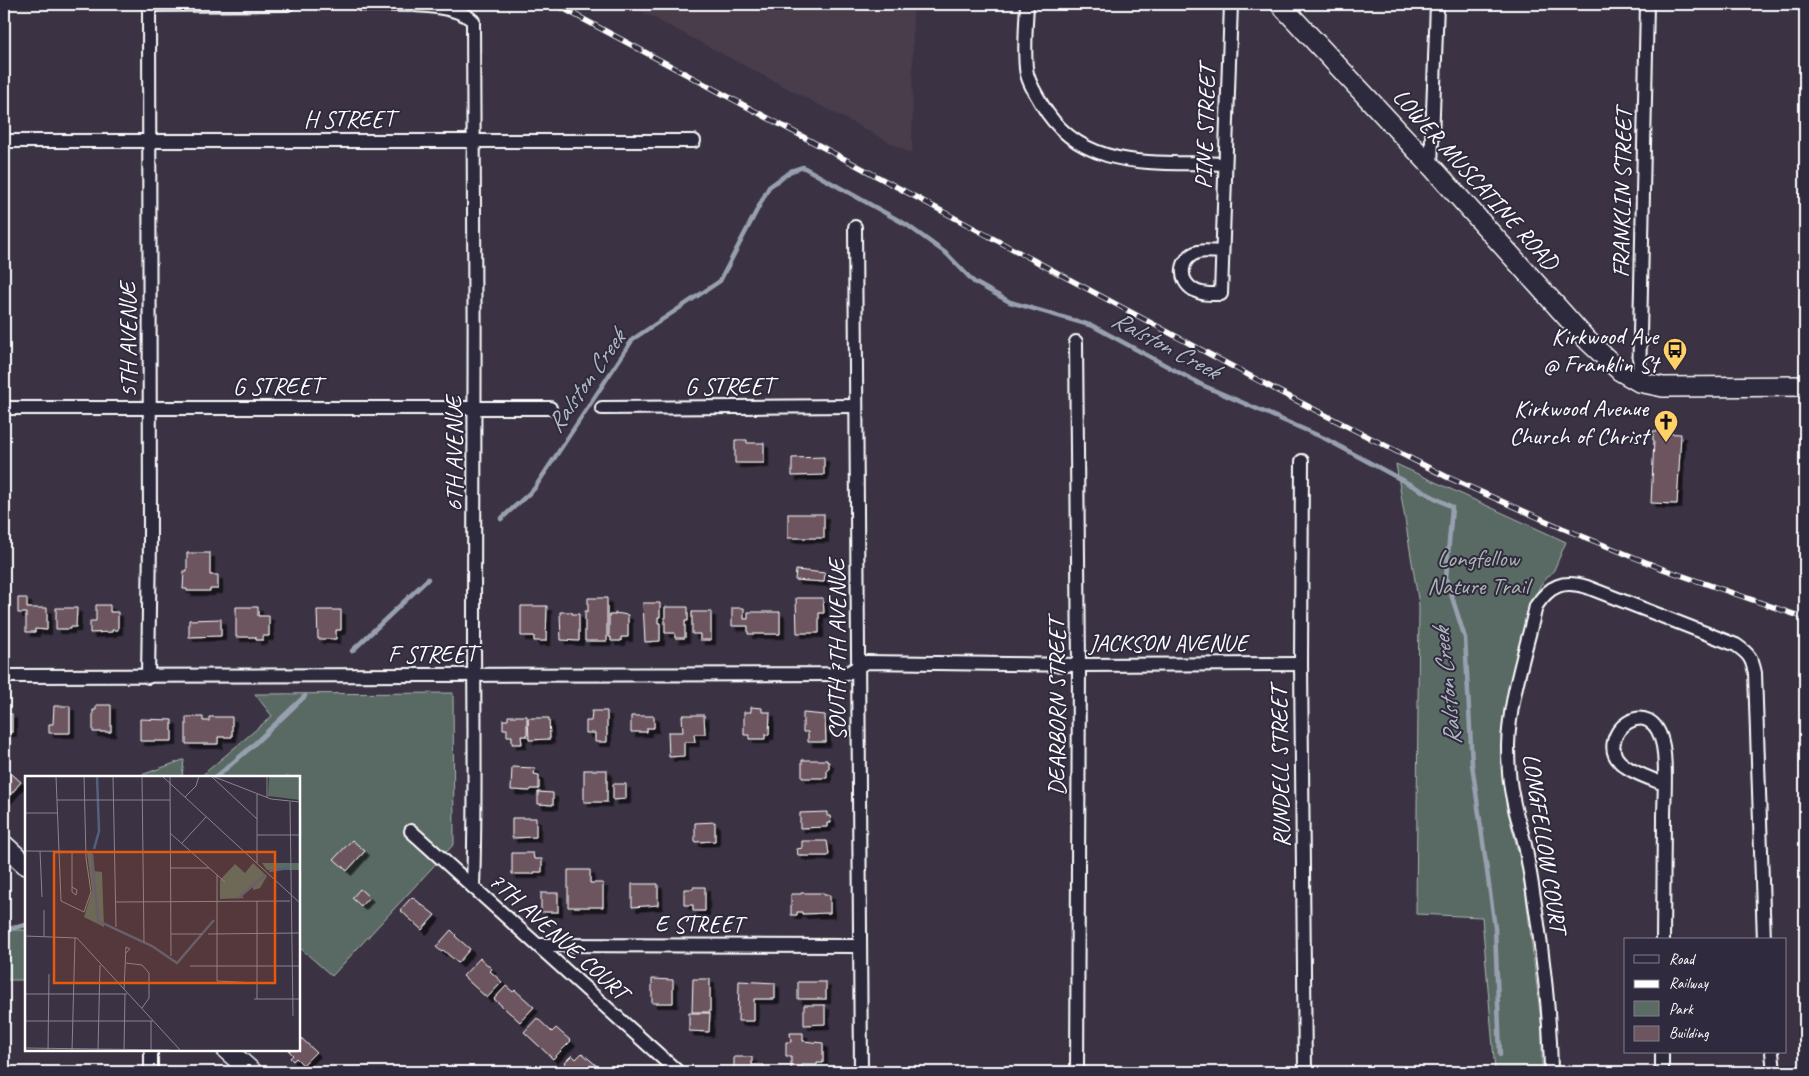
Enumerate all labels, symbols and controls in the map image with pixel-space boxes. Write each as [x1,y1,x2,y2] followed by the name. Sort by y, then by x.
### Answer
[1188,59,1222,189] street label: PINE STREET
[1387,82,1567,278] street label: LOWER MUSCATINE ROAD
[1606,103,1639,278] street label: FRANKLIN STREET
[304,104,400,134] street label: H STREET
[113,279,143,398] street label: 5TH AVENUE
[1106,303,1229,389] water label: Ralston Creek
[539,320,635,439] water label: Ralston Creek
[1543,321,1661,379] place label: Kirkwood Ave @ Franklin St
[1662,337,1688,371] bus stop icon: Kirkwood Ave @ Franklin St
[233,371,327,401] street label: G STREET
[685,371,779,401] street label: G STREET
[439,393,469,512] street label: 6TH AVENUE
[1509,393,1651,451] place label: Kirkwood Avenue Church of Christ
[1653,409,1679,443] church icon: Kirkwood Avenue Church of Christ
[1427,543,1533,601] park label: Longfellow Nature Trail
[822,556,852,741] street label: SOUTH 7TH AVENUE
[1042,612,1072,796] street label: DEARBORN STREET
[1424,622,1469,747] water label: Ralston Creek
[1088,628,1250,658] street label: JACKSON AVENUE
[388,639,482,669] street label: F STREET
[1263,680,1296,848] street label: RUNDELL STREET
[1516,751,1575,940] street label: LONGFELLOW COURT
[25,776,300,1051] inset map
[483,865,639,1010] street label: 7TH AVENUE COURT
[655,909,748,939] street label: E STREET
[1624,938,1786,1054] legend
[1669,950,1696,969] text: Road
[1669,974,1710,993] text: Railway
[1669,1000,1694,1019] text: Park
[1669,1024,1709,1043] text: Building

